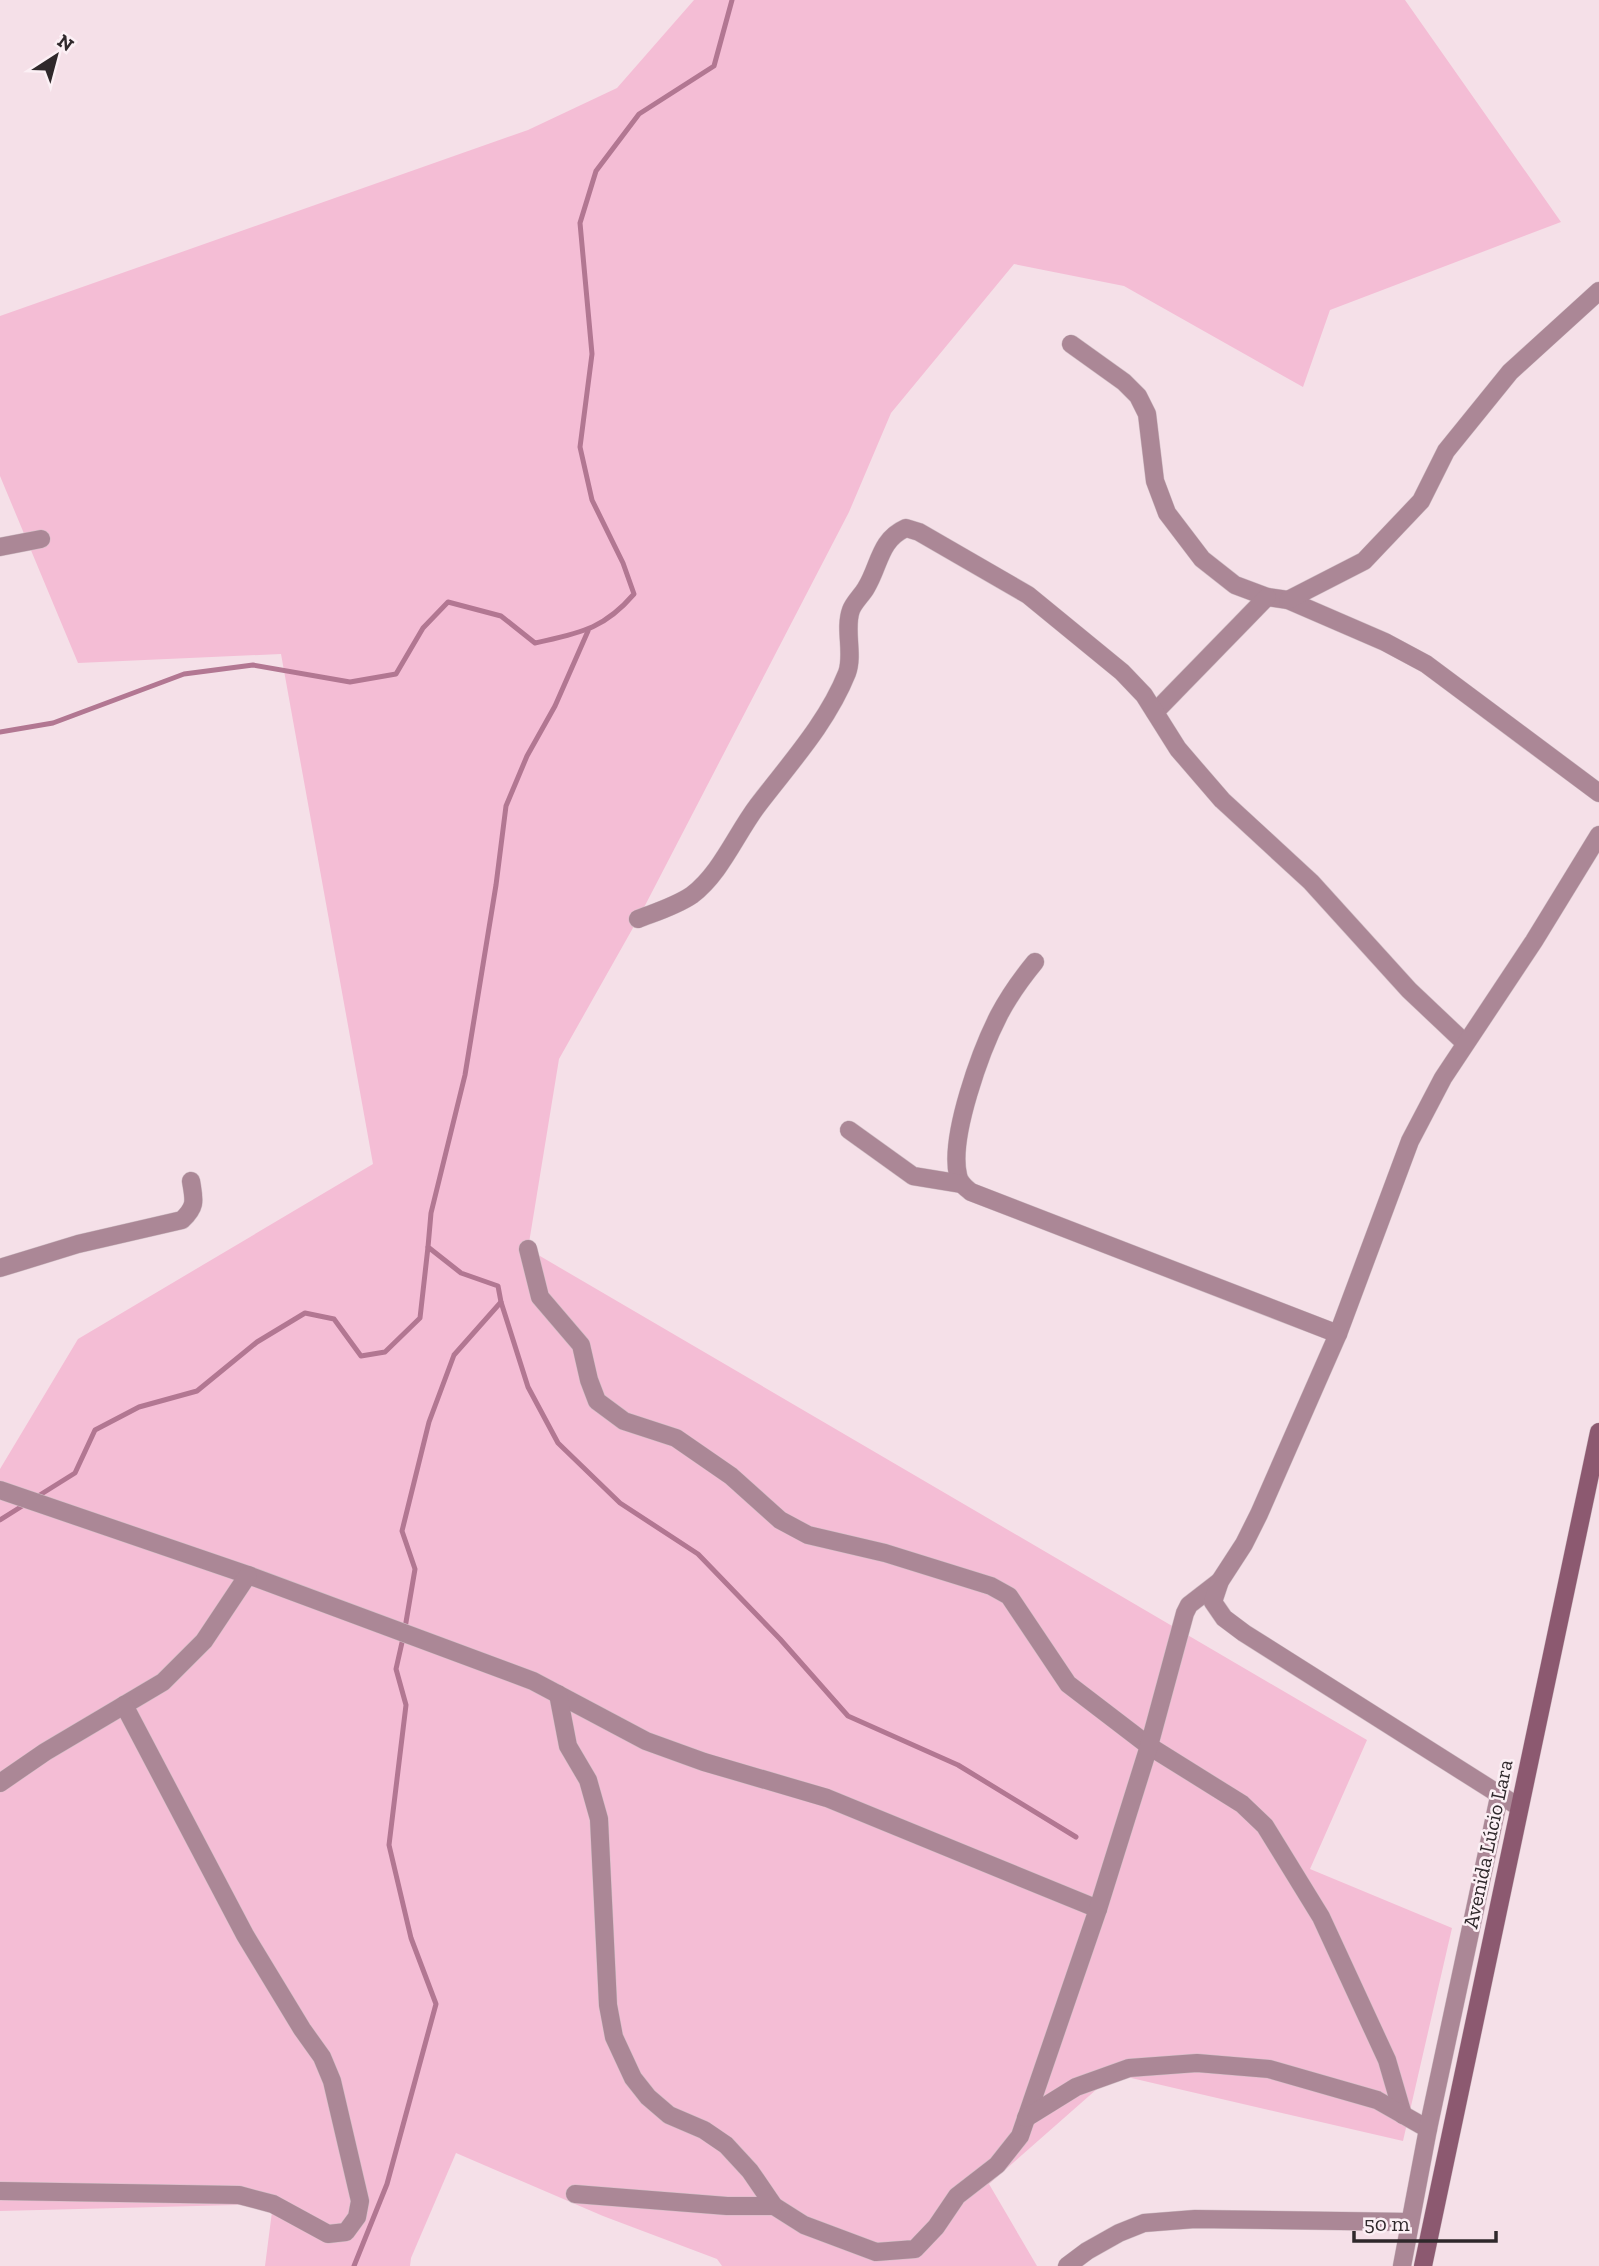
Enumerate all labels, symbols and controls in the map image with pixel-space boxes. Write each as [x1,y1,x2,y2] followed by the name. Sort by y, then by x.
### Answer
[21,21,91,91] north arrow
[53,29,78,56] text: N
[1457,1757,1518,1931] street label: Avenida Lúcio Lara
[1354,2200,1496,2244] scale bar
[1364,2211,1410,2236] text: 50 m

